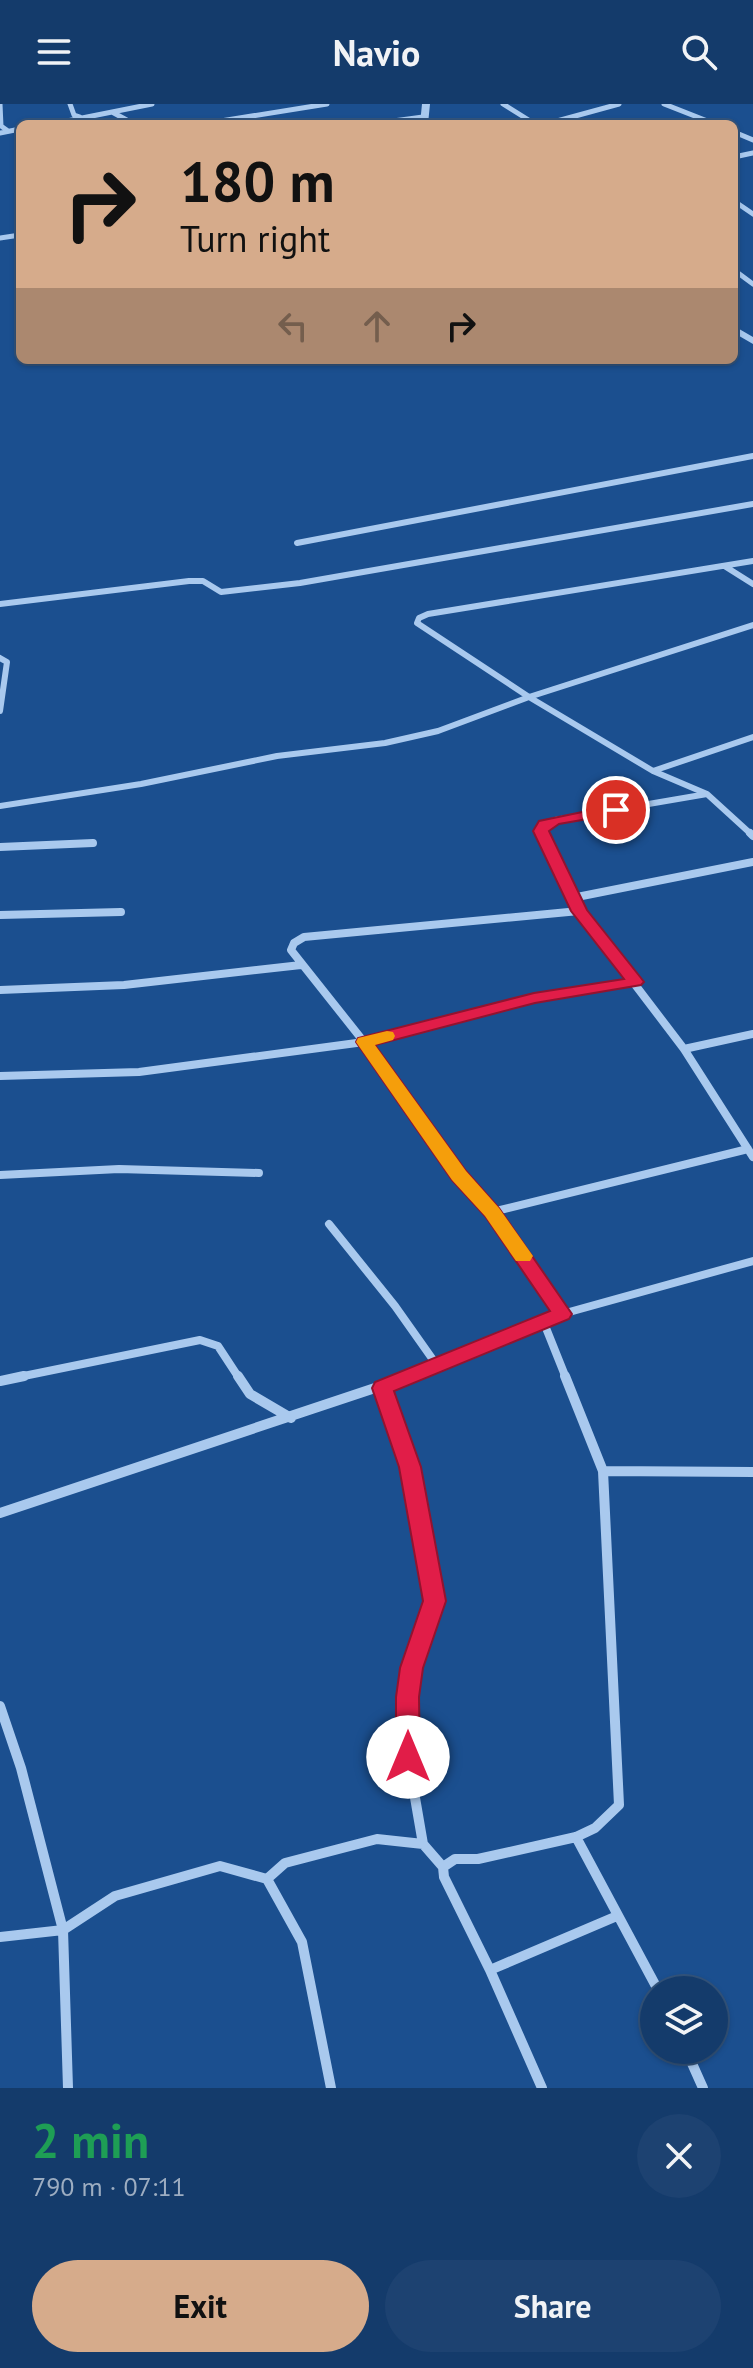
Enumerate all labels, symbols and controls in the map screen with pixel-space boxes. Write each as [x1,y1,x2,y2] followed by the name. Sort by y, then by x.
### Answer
[333,29,420,76] text: Navio
[32,30,76,74] icon: menu
[677,30,721,74] icon: search
[180,145,335,217] text: 180 m
[48,152,152,256] icon: right
[180,215,330,262] text: Turn right
[271,304,315,348] icon: left
[355,304,399,348] icon: ahead
[439,304,483,348] icon: right
[582,776,650,844] pin
[594,788,638,832] icon: arrive
[366,1715,450,1799] position arrow
[640,1976,728,2064] map controls
[640,1976,728,2064] button: layers
[32,2109,149,2171] text: 2 min
[637,2114,721,2198] button: close
[32,2170,186,2203] text: 790 m · 07:11
[32,2260,369,2352] button: Exit
[385,2260,721,2352] button: Share

